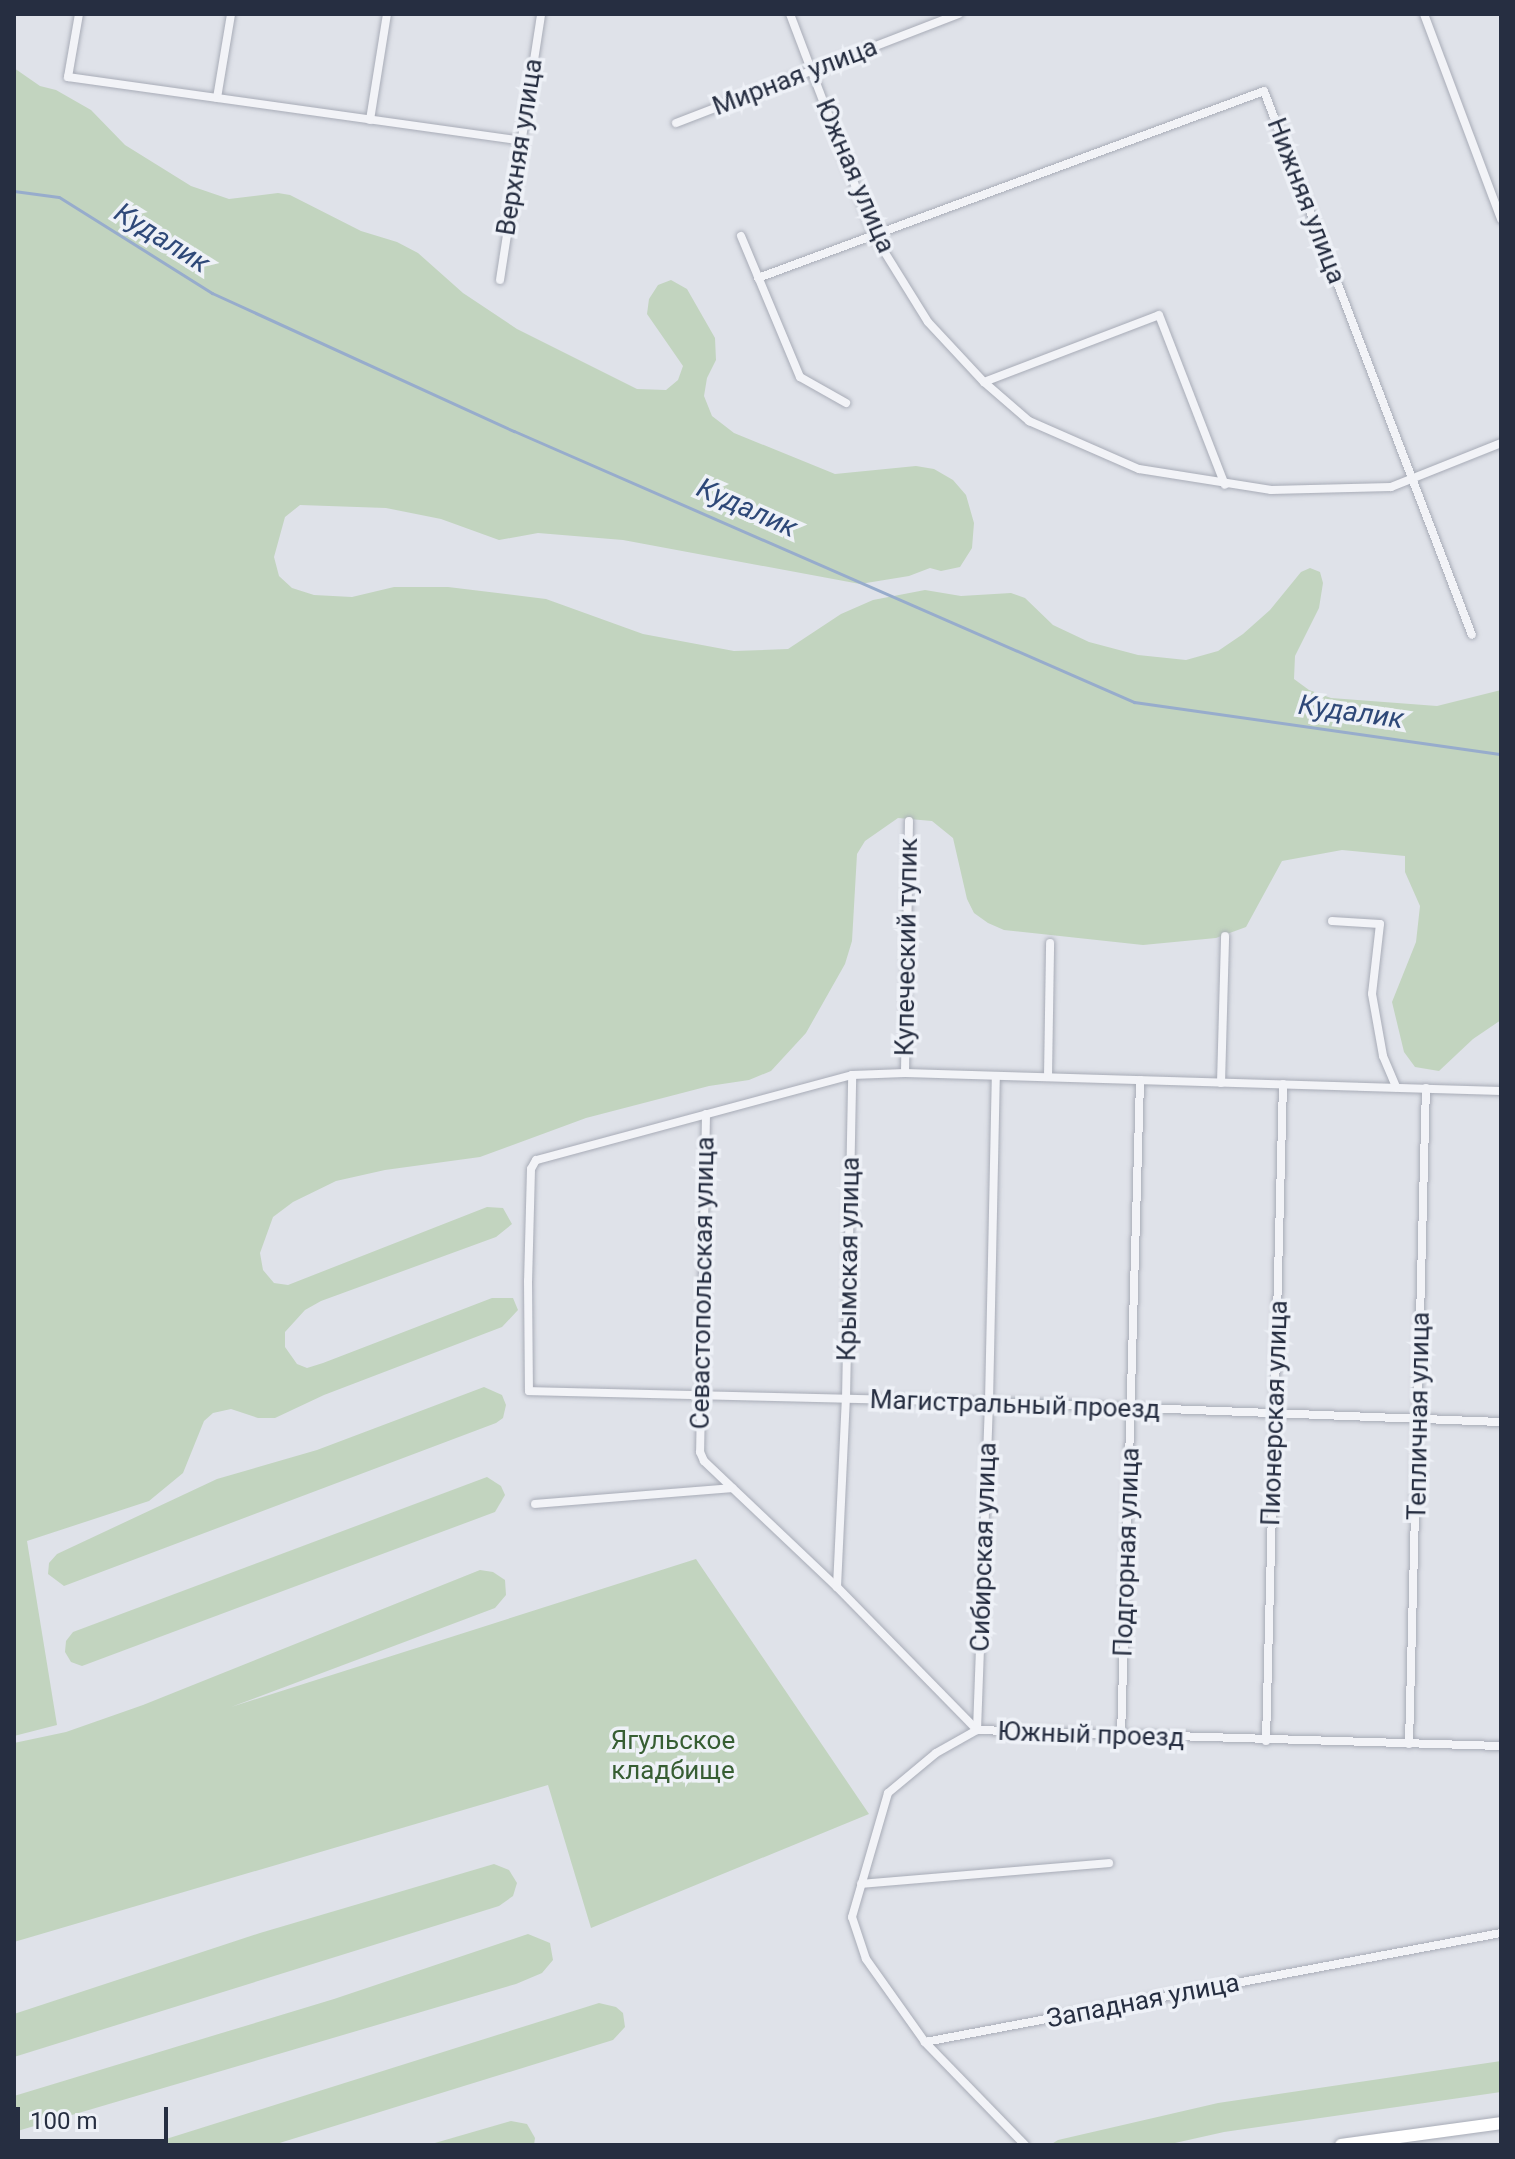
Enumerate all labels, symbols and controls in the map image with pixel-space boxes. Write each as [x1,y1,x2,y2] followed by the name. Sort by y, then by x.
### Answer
[708,31,882,123] street label: Мирная улица
[491,56,549,238] street label: Верхняя улица
[809,94,901,258] street label: Южная улица
[1260,114,1352,288] street label: Нижняя улица
[108,196,216,280] water label: Кудалик
[692,471,802,545] water label: Кудалик
[1296,688,1406,736] water label: Кудалик
[889,838,925,1056] street label: Купеческий тупик
[685,1136,721,1430] street label: Севастопольская улица
[832,1157,866,1361] street label: Крымская улица
[1255,1300,1295,1526] street label: Пионерская улица
[1402,1312,1436,1520] street label: Тепличная улица
[869,1384,1161,1426] street label: Магистральный проезд
[965,1442,1003,1652] street label: Сибирская улица
[1108,1447,1146,1657] street label: Подгорная улица
[997,1716,1185,1754] street label: Южный проезд
[611,1725,735,1786] park label: Ягульское кладбище
[1044,1967,1242,2035] street label: Западная улица
[20,2091,172,2141] scale bar
[30,2107,97,2135] text: 100 m

